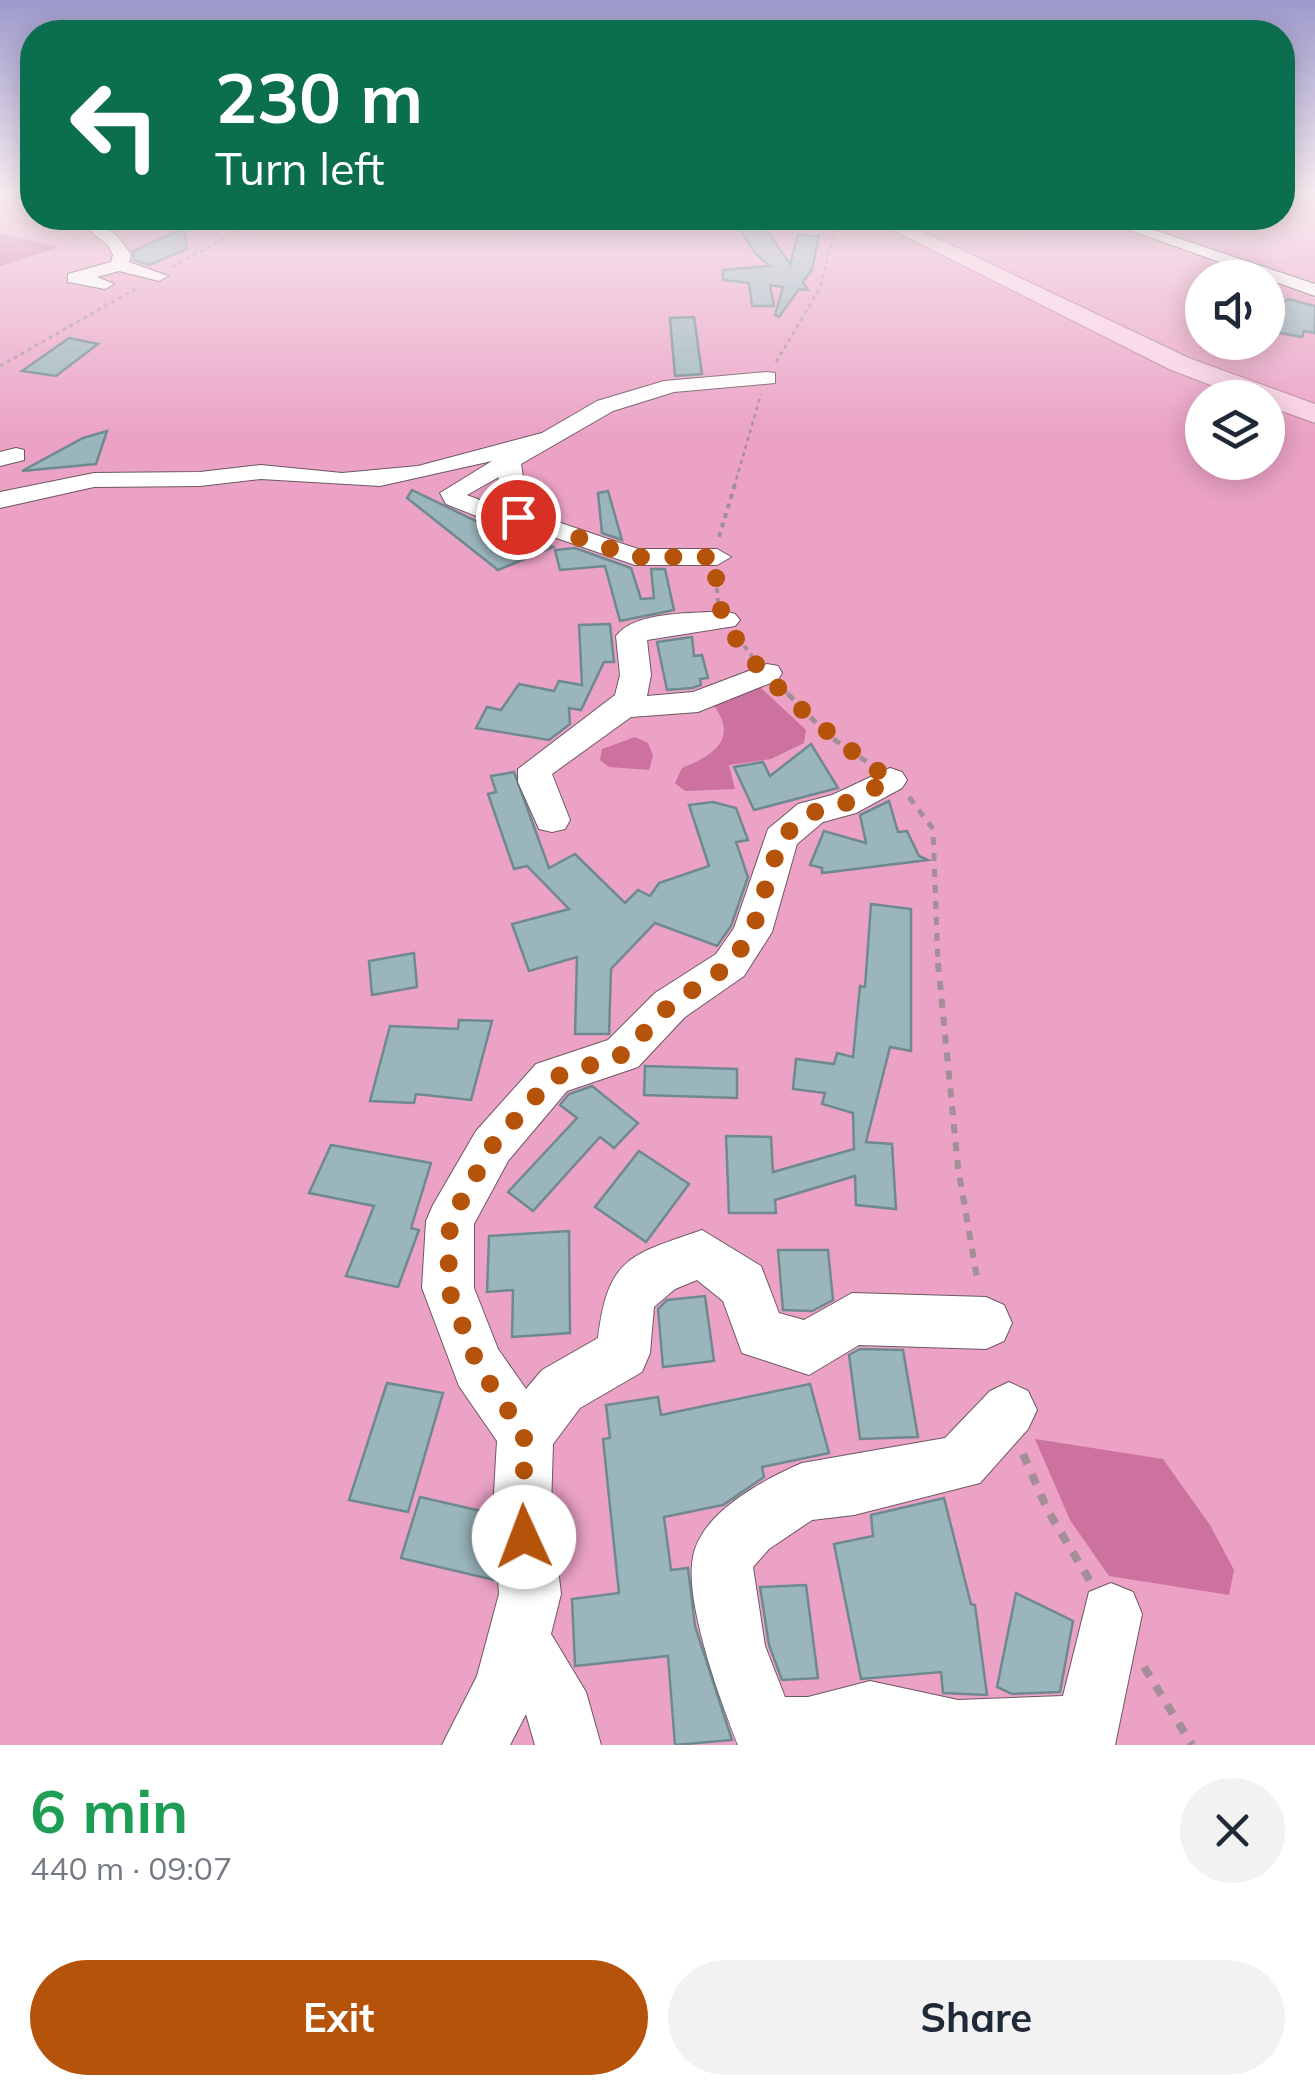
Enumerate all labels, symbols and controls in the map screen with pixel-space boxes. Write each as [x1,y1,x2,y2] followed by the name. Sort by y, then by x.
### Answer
[215,53,423,141] text: 230 m
[50,60,180,190] icon: left
[215,140,384,196] text: Turn left
[1185,260,1285,480] map controls
[1185,260,1285,360] button: sound
[1185,380,1285,480] button: layers
[476,475,561,560] pin
[491,490,546,545] icon: arrive
[472,1485,576,1589] position arrow
[30,1773,188,1848] text: 6 min
[1180,1778,1285,1883] button: close
[30,1848,232,1888] text: 440 m · 09:07
[30,1960,648,2075] button: Exit
[668,1960,1285,2075] button: Share

